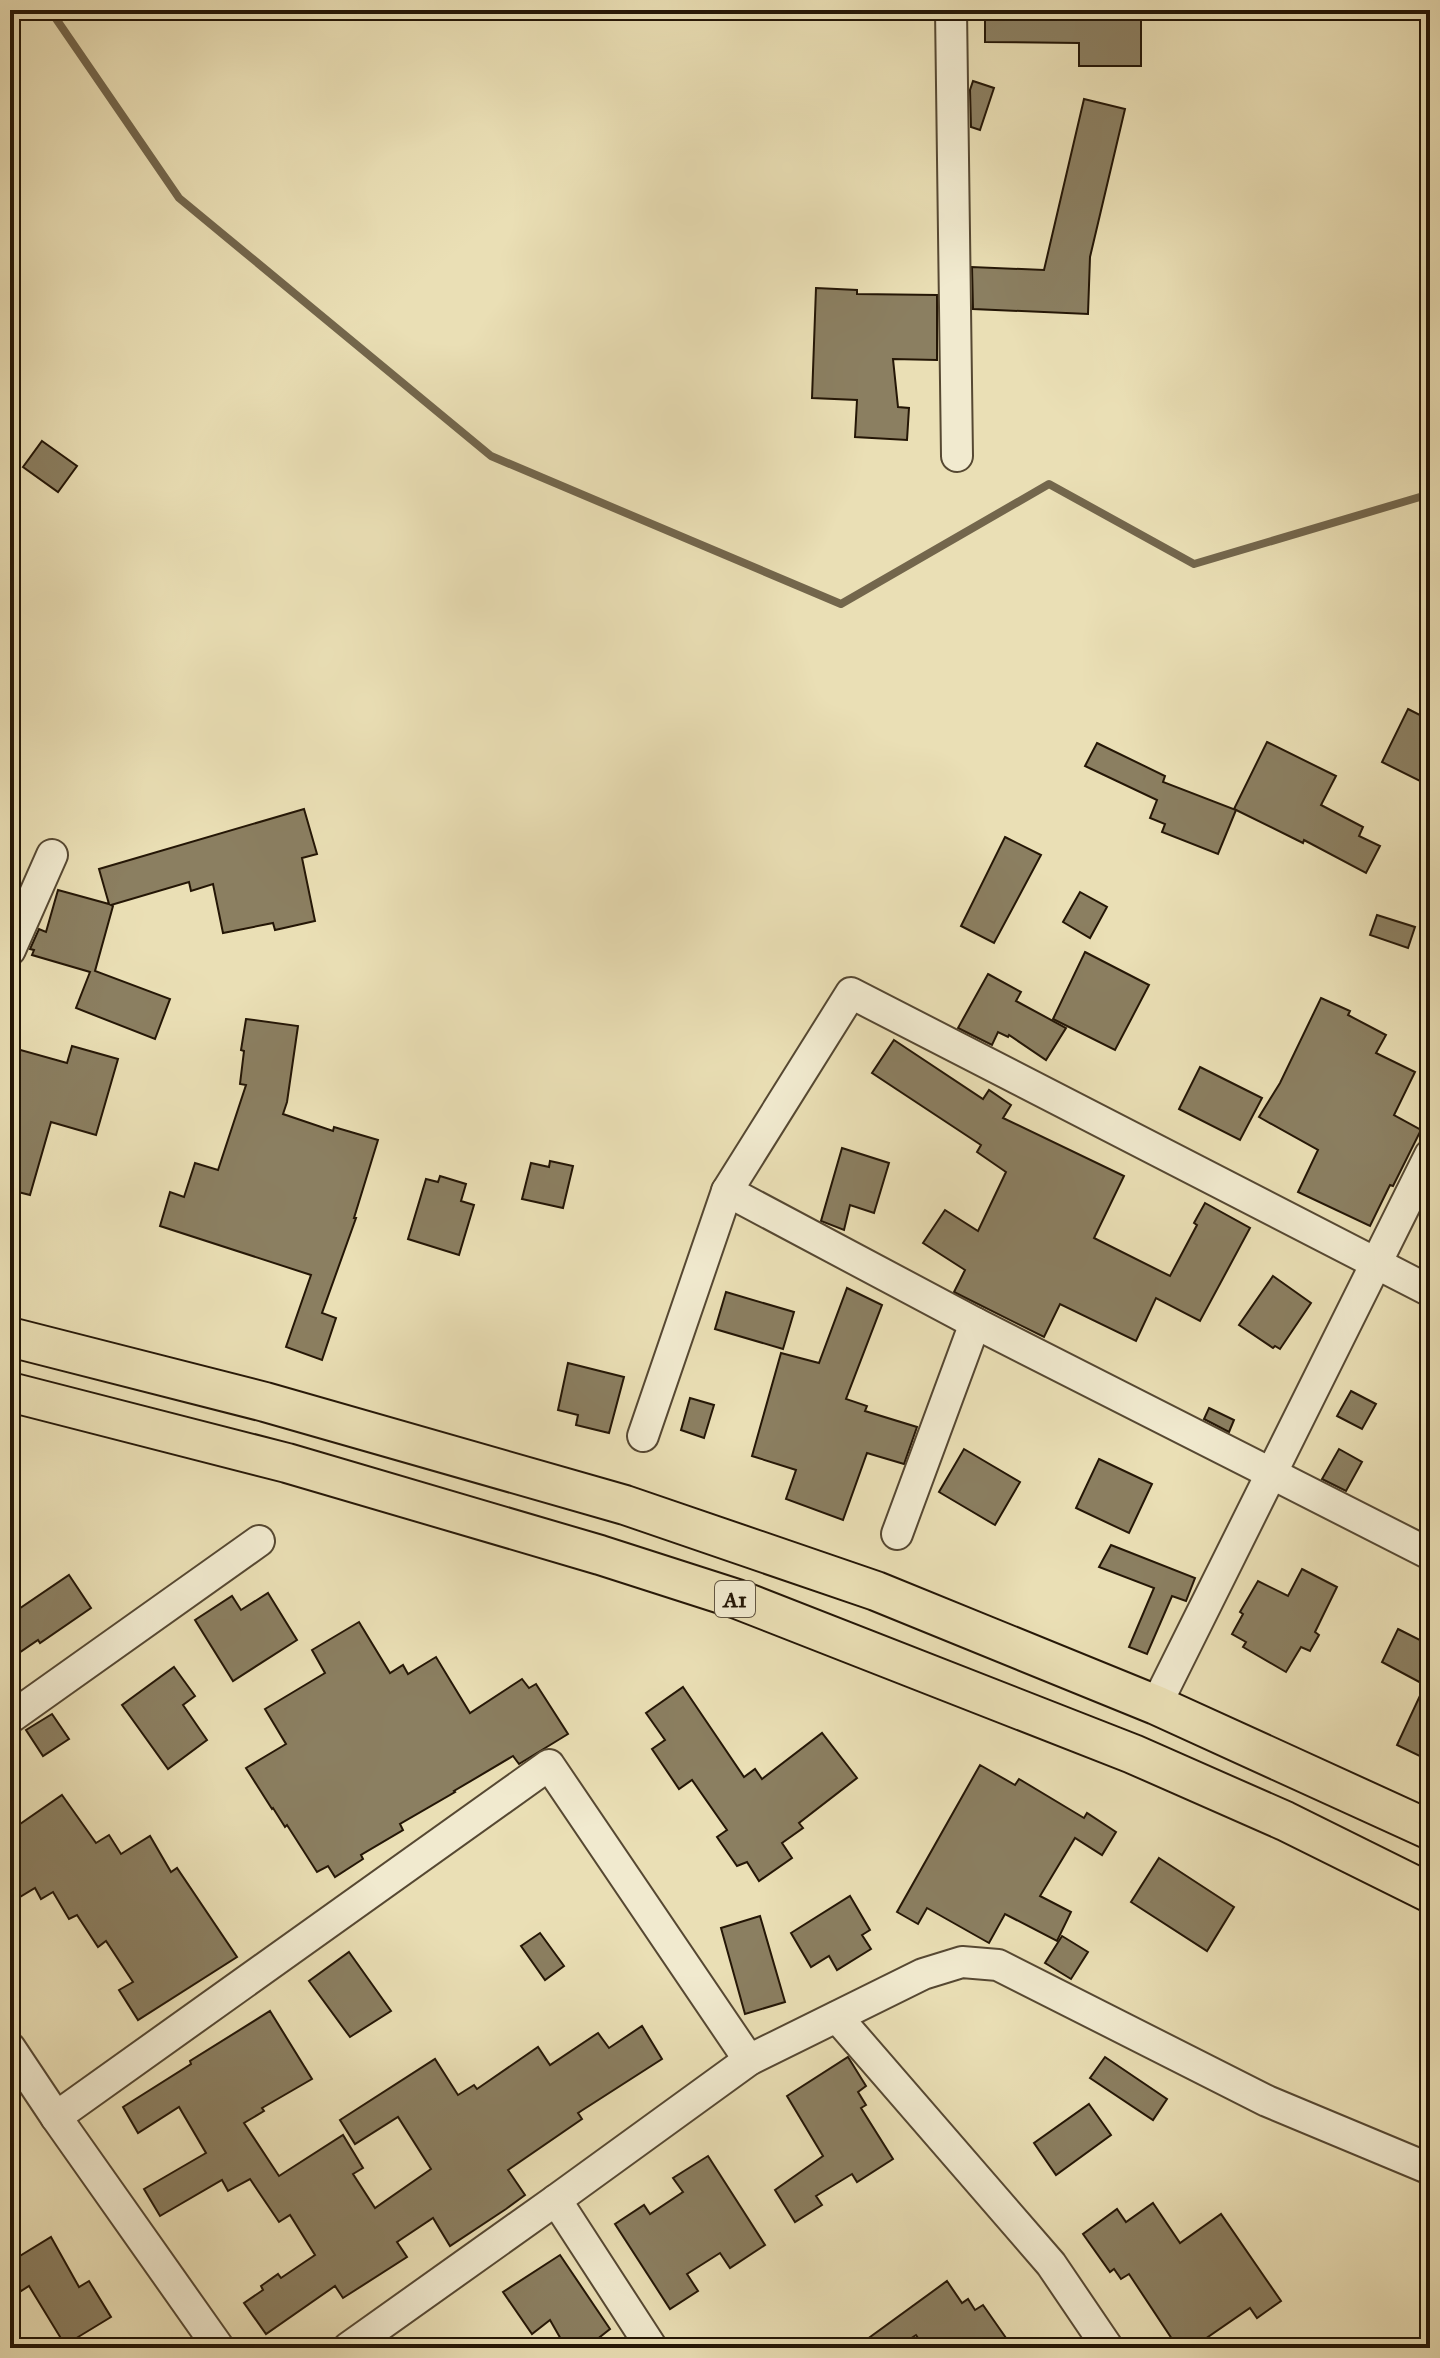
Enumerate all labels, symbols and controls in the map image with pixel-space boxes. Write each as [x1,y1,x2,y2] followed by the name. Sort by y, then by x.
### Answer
[715,1581,755,1617] road number: A1

